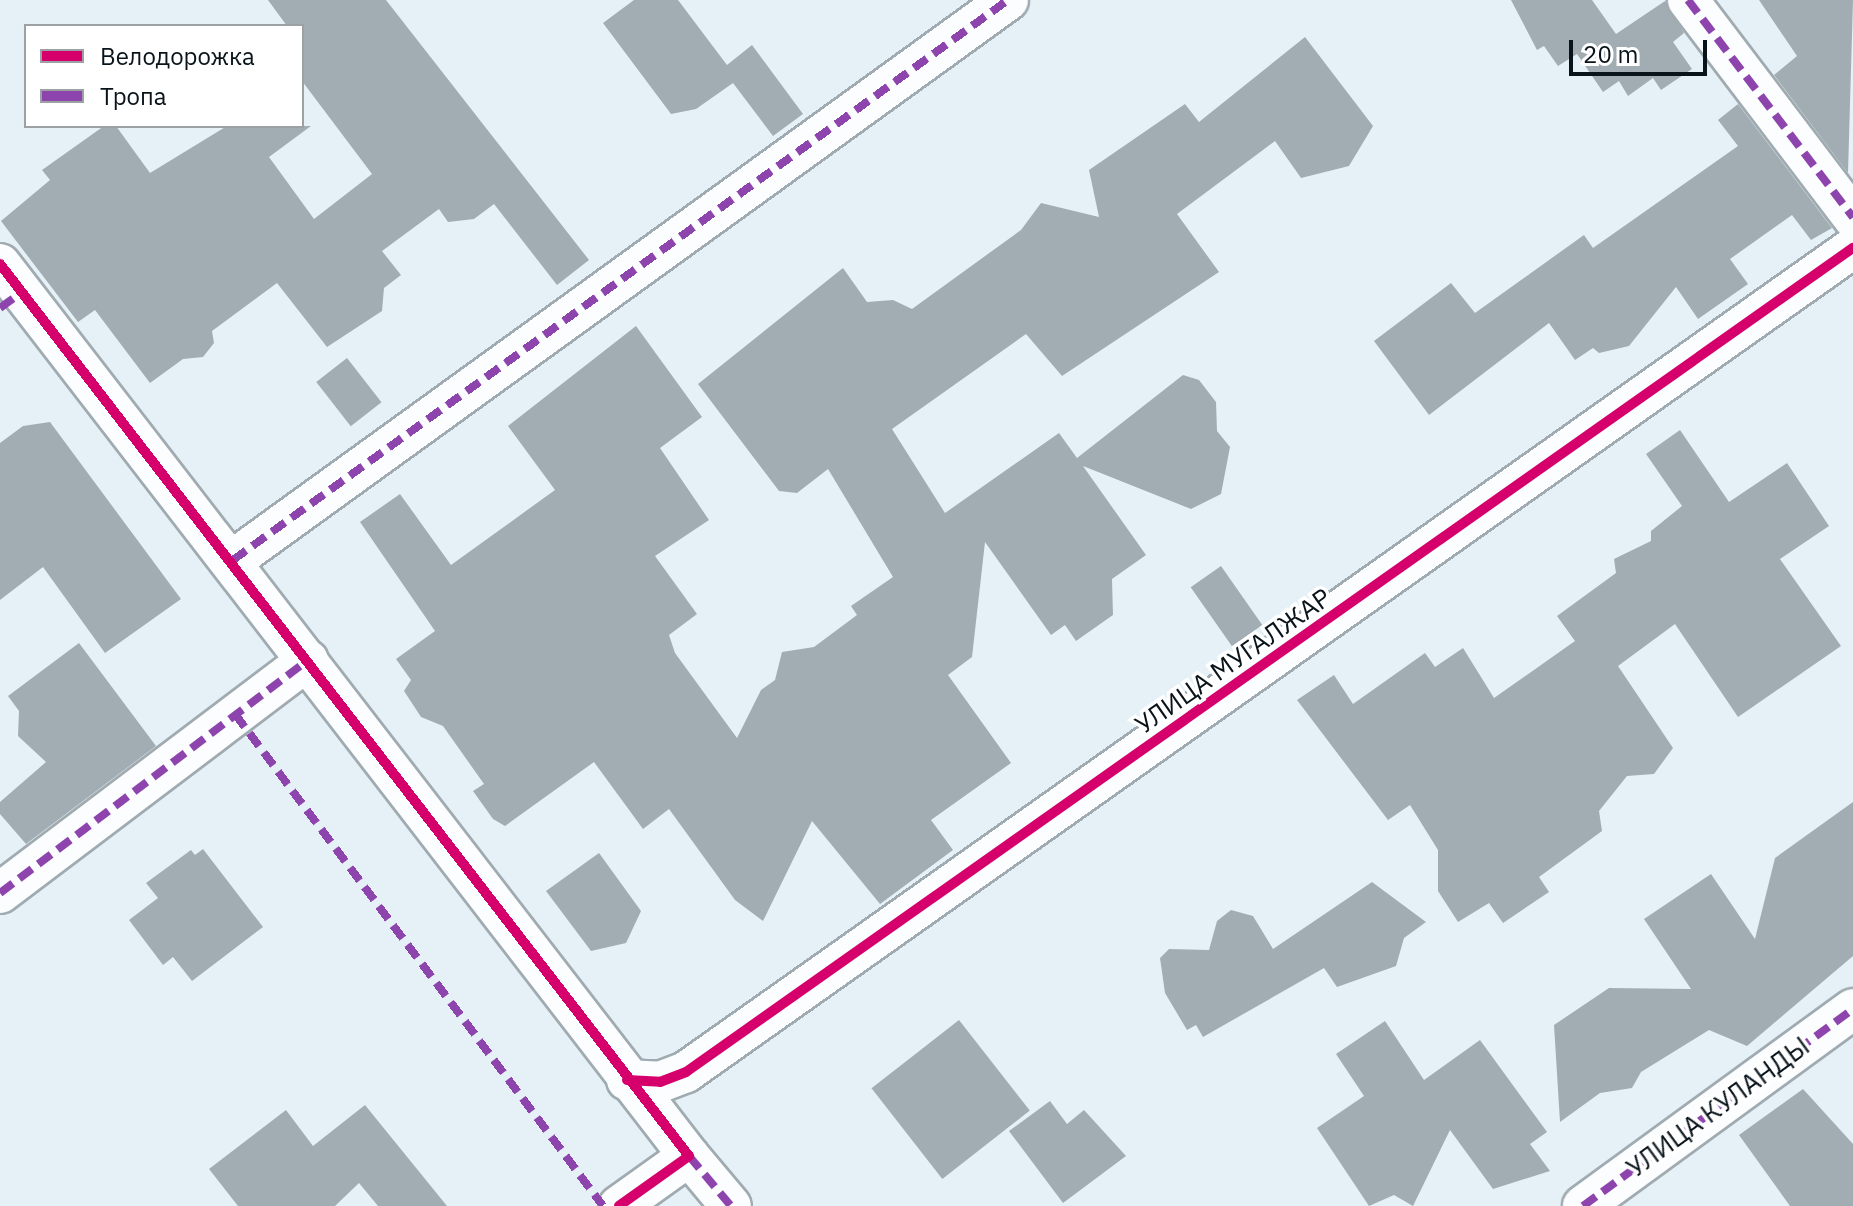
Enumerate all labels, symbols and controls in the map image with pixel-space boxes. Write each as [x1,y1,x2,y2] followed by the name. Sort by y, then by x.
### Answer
[24,24,304,128] legend
[1573,24,1711,74] scale bar
[1583,38,1638,70] text: 20 m
[100,40,255,72] text: Велодорожка
[100,80,167,112] text: Тропа
[1129,582,1337,740] street label: УЛИЦА МУГАЛЖАР
[1621,1030,1815,1184] street label: УЛИЦА КУЛАНДЫ

